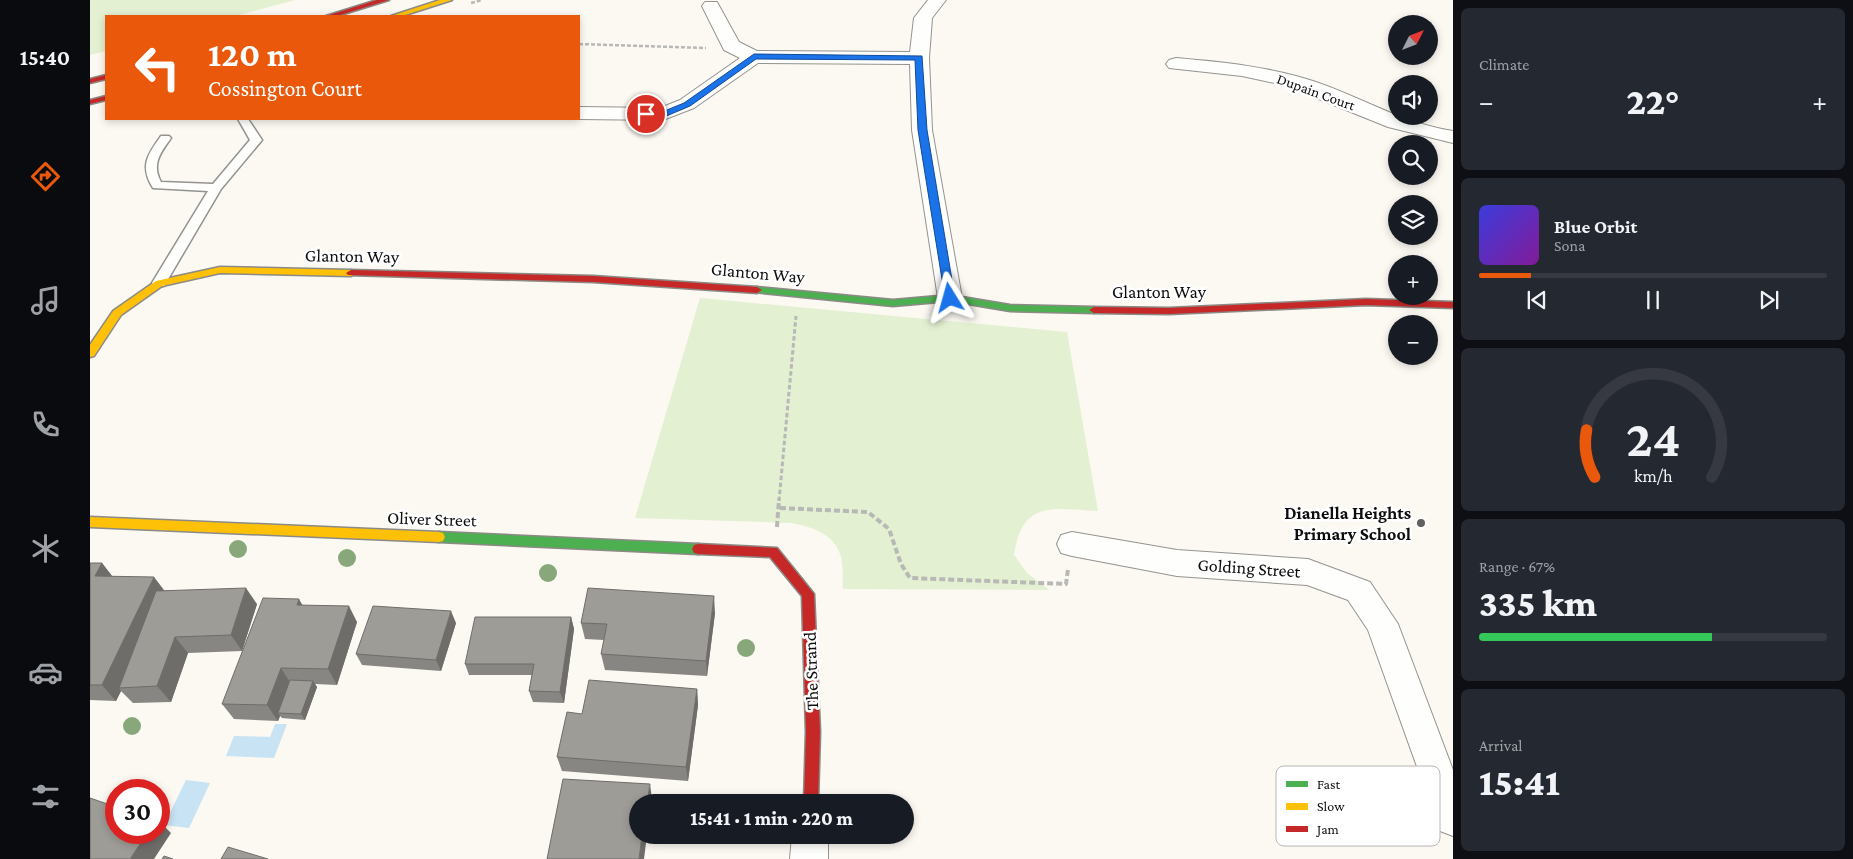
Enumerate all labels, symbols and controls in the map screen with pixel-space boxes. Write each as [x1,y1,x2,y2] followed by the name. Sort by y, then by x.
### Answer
[1388,15,1438,65] north arrow
[1388,15,1438,365] map controls
[125,35,190,100] icon: left
[208,35,297,74] text: 120 m
[20,45,70,70] text: 15:40
[1479,56,1529,73] text: Climate
[1274,70,1358,115] street label: Dupain Court
[1388,75,1438,125] button: sound
[208,76,362,101] text: Cossington Court
[1626,80,1680,122] text: 22°
[1479,86,1494,117] text: −
[1812,86,1827,117] text: +
[625,93,667,135] pin
[632,100,660,128] icon: arrive
[1388,135,1438,185] button: search
[28,159,63,194] icon: directions
[1388,195,1438,245] button: layers
[1554,216,1637,237] text: Blue Orbit
[1554,237,1585,254] text: Sona
[305,245,400,267] street label: Glanton Way
[1388,255,1438,305] button: +
[710,259,806,287] street label: Glanton Way
[923,271,975,323] position arrow
[1112,282,1207,302] street label: Glanton Way
[28,283,63,318] icon: music
[1523,286,1551,314] icon: previous
[1639,286,1667,314] icon: pause
[1755,286,1783,314] icon: next
[1388,315,1438,365] button: −
[28,407,63,442] icon: phone
[1626,409,1680,467] text: 24
[1634,466,1673,486] text: km/h
[1284,503,1411,544] place label: Dianella Heights Primary School
[387,507,478,531] street label: Oliver Street
[1415,517,1427,529] marker: Dianella Heights Primary School
[28,531,63,566] icon: climate
[1197,554,1302,582] street label: Golding Street
[1479,558,1555,575] text: Range · 67%
[1479,582,1597,624] text: 335 km
[800,631,822,711] street label: The Strand
[28,655,63,690] icon: car
[1479,737,1523,754] text: Arrival
[1479,761,1560,803] text: 15:41
[1276,766,1440,846] legend
[1317,776,1341,792] text: Fast
[28,779,63,814] icon: filters
[105,779,170,844] speed limit sign: 30
[1317,798,1345,814] text: Slow
[690,808,853,829] text: 15:41 · 1 min · 220 m
[1315,821,1339,837] text: Jam

